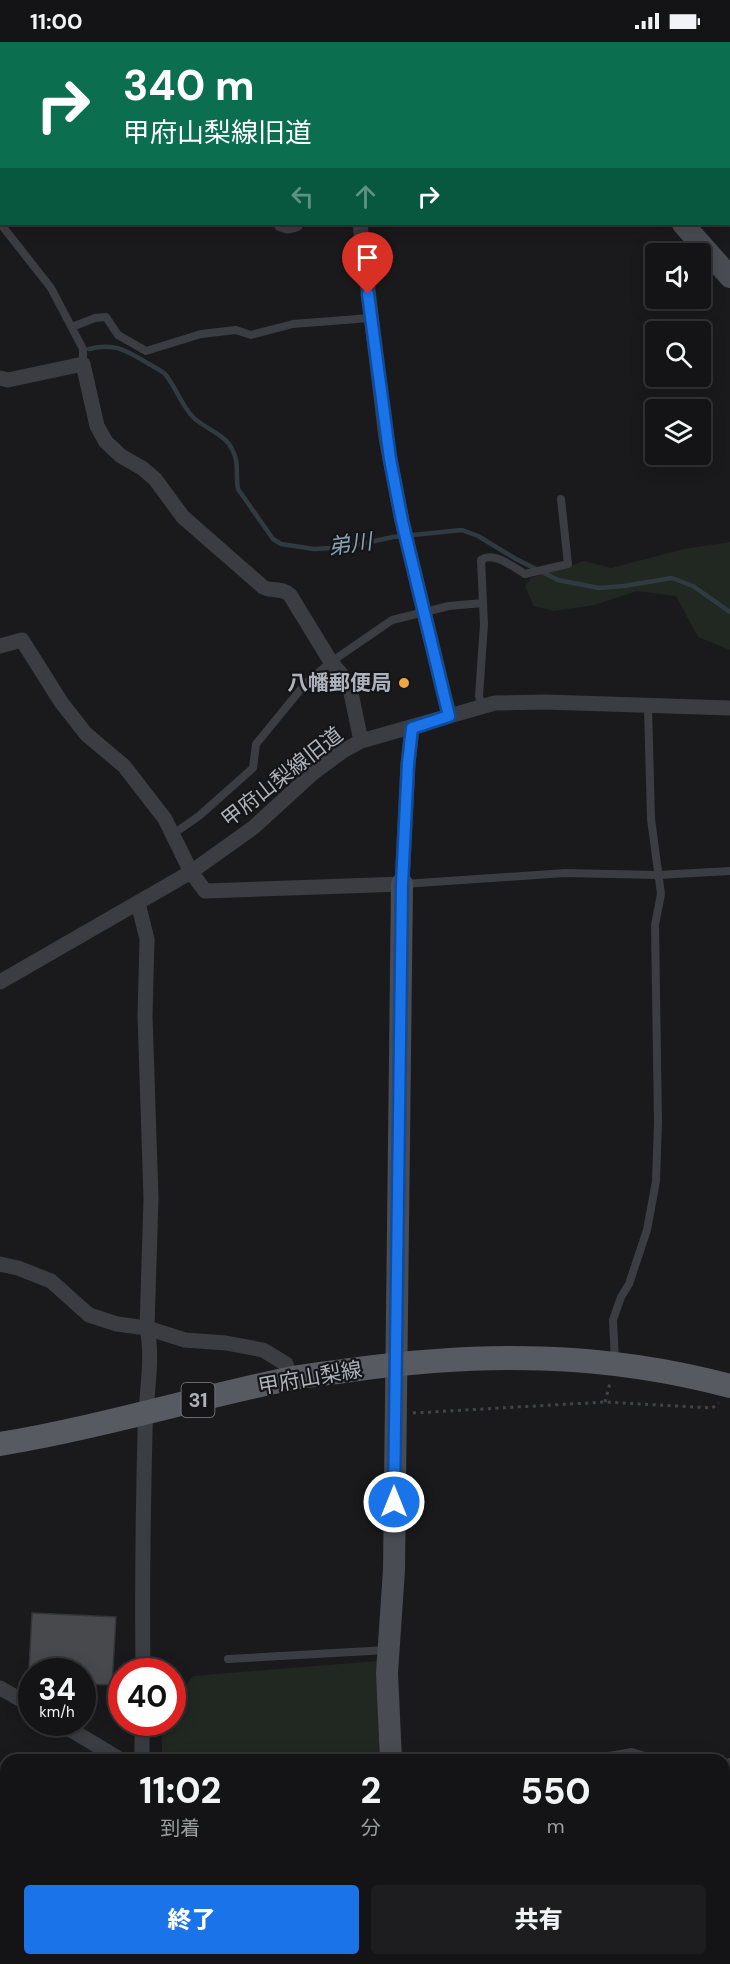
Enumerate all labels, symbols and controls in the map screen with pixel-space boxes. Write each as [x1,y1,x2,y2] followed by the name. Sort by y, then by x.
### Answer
[30,7,83,36] text: 11:00
[123,58,255,113] text: 340 m
[24,66,102,144] icon: right
[123,115,312,150] text: 甲府山梨線旧道
[286,180,319,213] icon: left
[349,180,382,213] icon: ahead
[412,180,445,213] icon: right
[342,232,393,294] pin
[351,241,384,274] icon: arrive
[645,243,711,465] map controls
[645,243,711,309] button: sound
[645,321,711,387] button: search
[645,399,711,465] button: layers
[326,526,376,561] water label: 弟川
[287,669,392,697] place label: 八幡郵便局
[397,676,411,690] marker: 八幡郵便局
[215,721,349,833] street label: 甲府山梨線旧道
[256,1355,364,1401] street label: 甲府山梨線
[182,1383,214,1417] road number: 31
[362,1470,426,1534] position arrow
[108,1658,186,1736] speed limit sign: 40
[38,1670,76,1709] text: 34
[39,1702,75,1722] text: km/h
[139,1767,221,1814] text: 11:02
[360,1767,381,1814] text: 2
[521,1768,591,1815] text: 550
[547,1813,565,1839] text: m
[160,1815,200,1841] text: 到着
[361,1815,381,1841] text: 分
[24,1885,359,1954] button: 終了
[371,1885,706,1954] button: 共有

